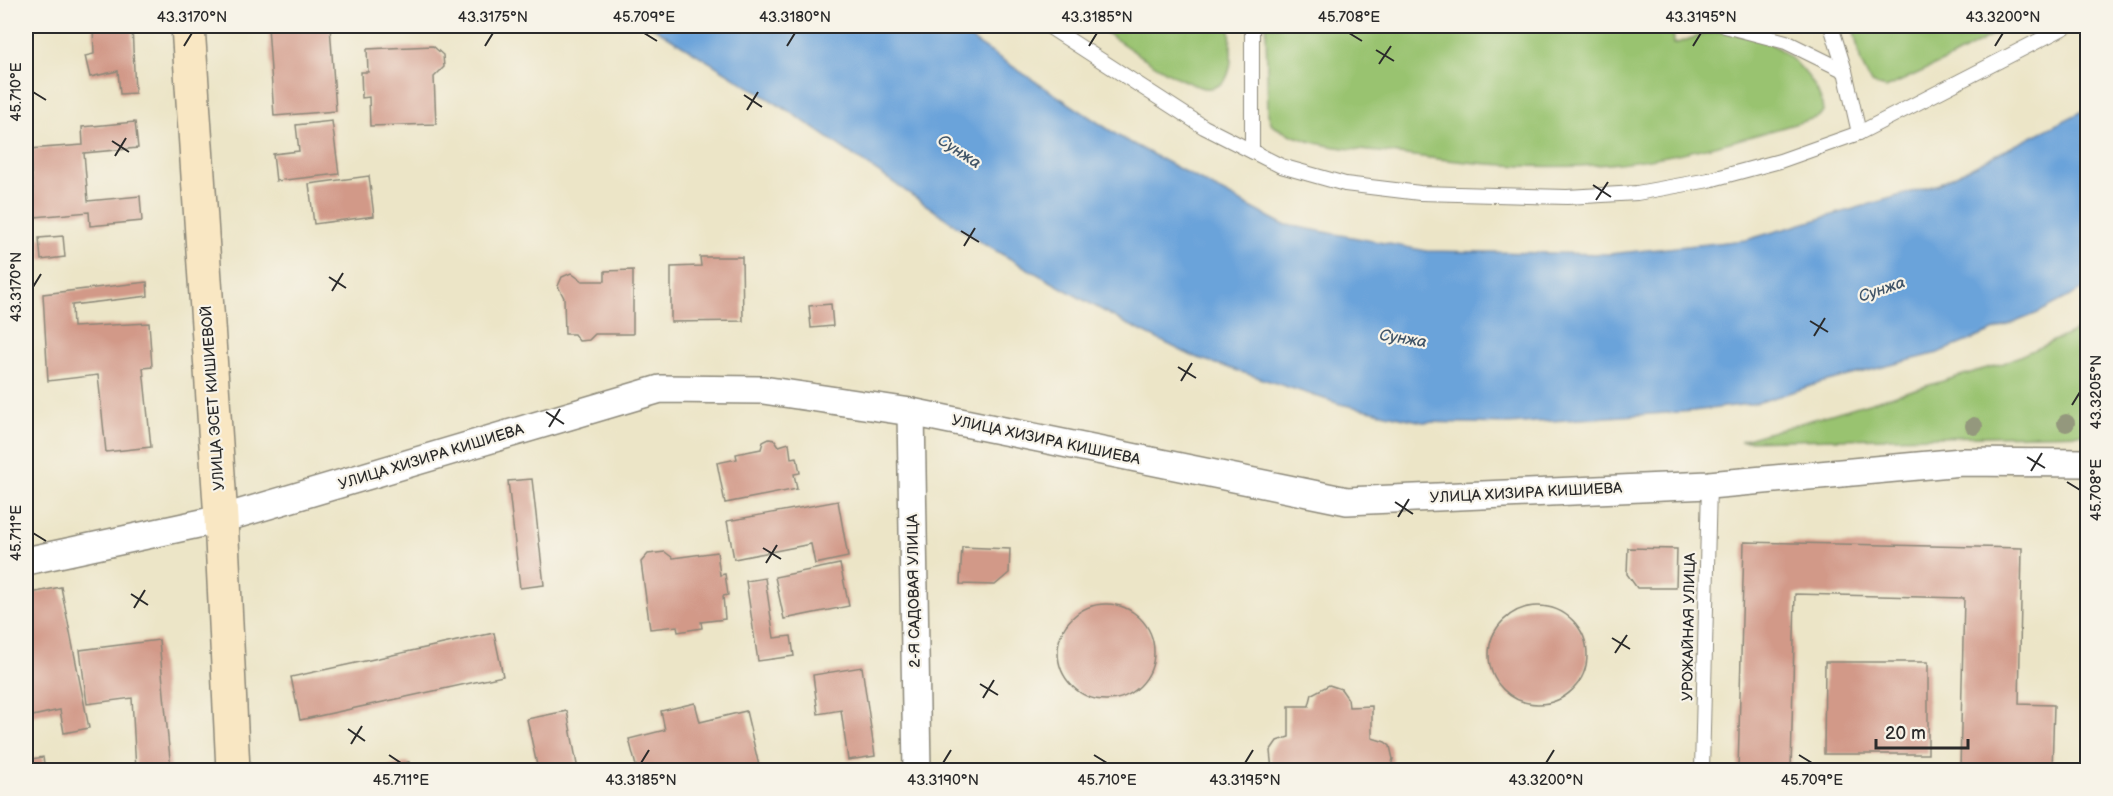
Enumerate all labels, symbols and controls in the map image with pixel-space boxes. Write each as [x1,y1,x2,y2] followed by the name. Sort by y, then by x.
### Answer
[157,8,227,27] text: 43.3170°N
[458,8,528,27] text: 43.3175°N
[613,8,675,27] text: 45.709°E
[759,8,831,27] text: 43.3180°N
[1061,8,1133,27] text: 43.3185°N
[1318,8,1380,27] text: 45.708°E
[1665,8,1737,27] text: 43.3195°N
[1965,8,2041,27] text: 43.3200°N
[7,62,26,122] text: 45.710°E
[934,131,984,173] water label: Сунжа
[7,252,26,322] text: 43.3170°N
[1856,273,1908,307] water label: Сунжа
[197,305,229,491] street label: УЛИЦА ЭСЕТ КИШИЕВОЙ
[1378,326,1428,352] water label: Сунжа
[2087,355,2106,429] text: 43.3205°N
[950,411,1143,469] street label: УЛИЦА ХИЗИРА КИШИЕВА
[336,420,527,494] street label: УЛИЦА ХИЗИРА КИШИЕВА
[2087,459,2106,521] text: 45.708°E
[1429,478,1624,508] street label: УЛИЦА ХИЗИРА КИШИЕВА
[7,505,26,561] text: 45.711°E
[903,513,925,668] street label: 2-Я САДОВАЯ УЛИЦА
[1678,552,1700,701] street label: УРОЖАЙНАЯ УЛИЦА
[1876,712,1968,750] scale bar
[1885,723,1926,744] text: 20 m
[373,771,429,790] text: 45.711°E
[605,771,677,790] text: 43.3185°N
[907,771,979,790] text: 43.3190°N
[1077,771,1137,790] text: 45.710°E
[1209,771,1281,790] text: 43.3195°N
[1508,771,1584,790] text: 43.3200°N
[1781,771,1843,790] text: 45.709°E

